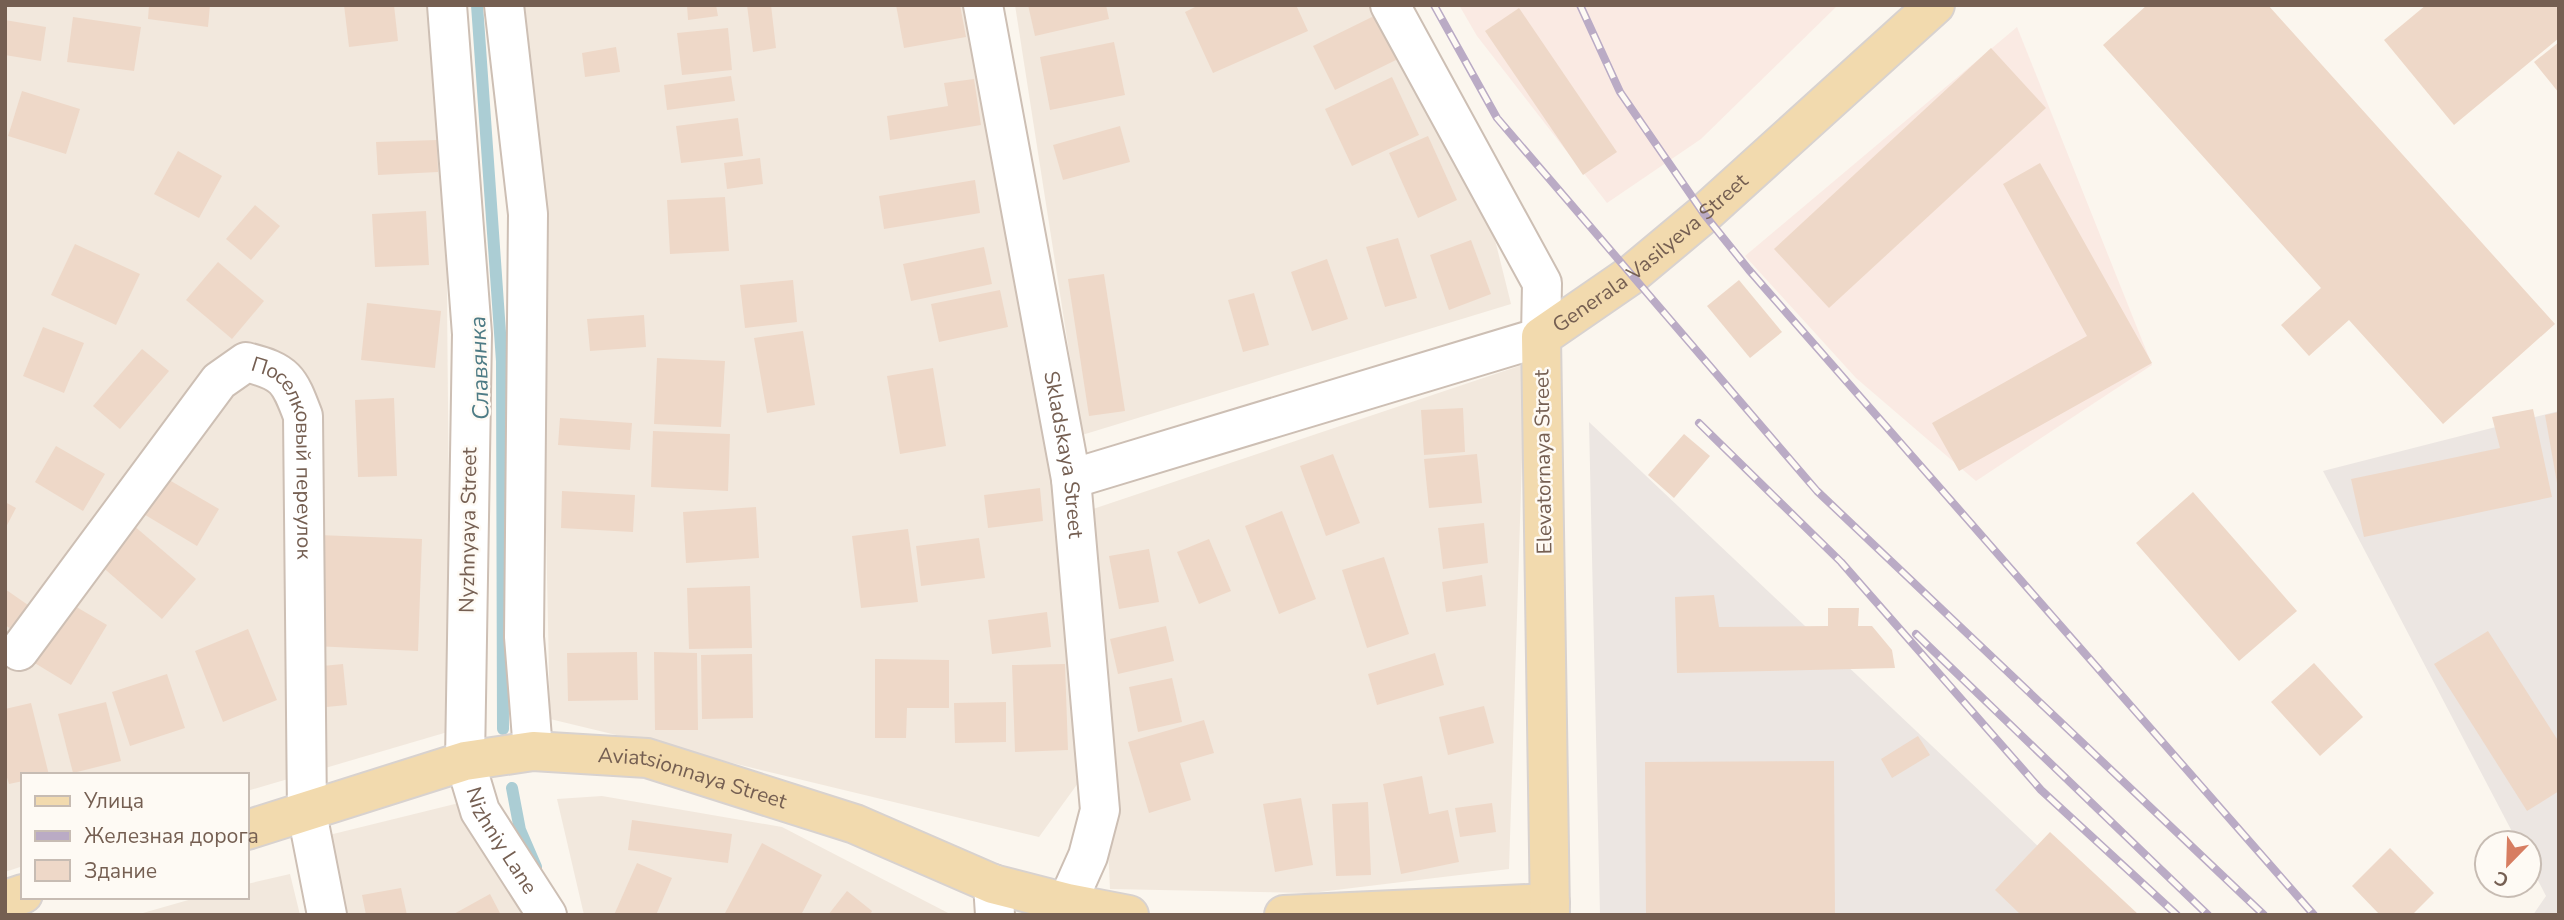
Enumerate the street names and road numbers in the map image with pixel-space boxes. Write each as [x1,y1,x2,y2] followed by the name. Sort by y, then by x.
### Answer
[1547,166,1754,339] street label: Generala Vasilyeva Street
[248,350,318,561] street label: Поселковый переулок
[1037,369,1090,540] street label: Skladskaya Street
[1527,369,1559,555] street label: Elevatornaya Street
[453,446,483,613] street label: Nyzhnyaya Street
[597,741,791,816] street label: Aviatsionnaya Street
[460,783,544,899] street label: Nizhniy Lane

